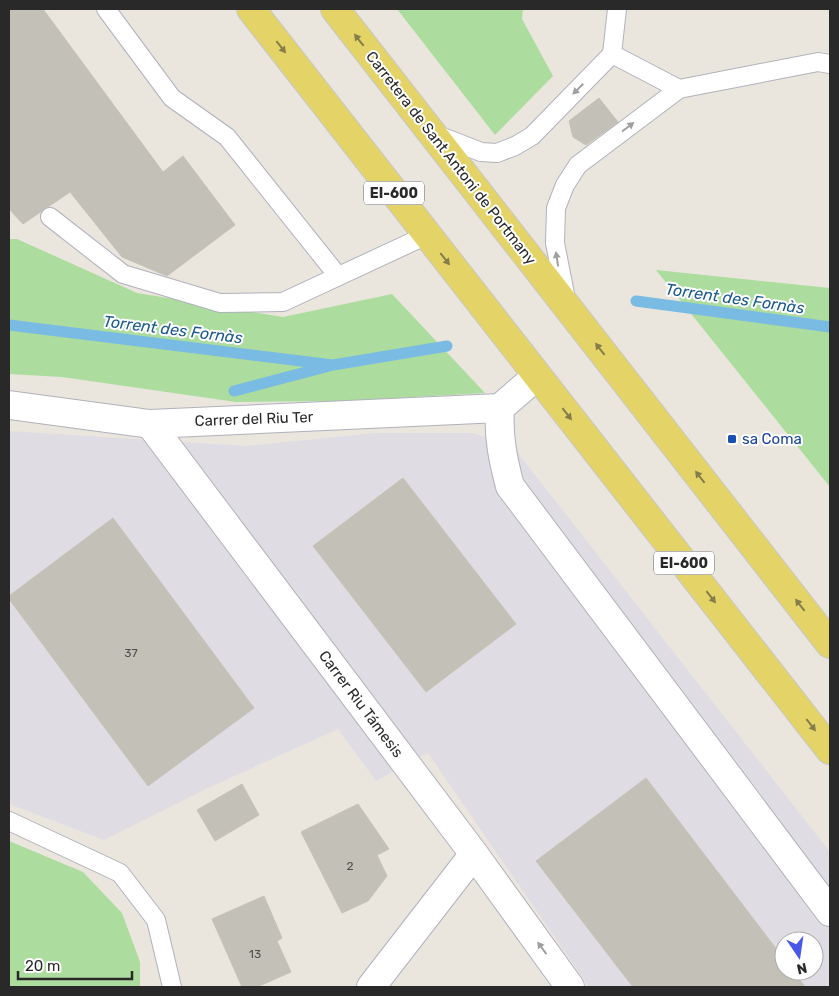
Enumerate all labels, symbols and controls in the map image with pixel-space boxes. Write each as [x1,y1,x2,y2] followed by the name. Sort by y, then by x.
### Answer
[354,34,365,47] one-way arrow
[276,40,287,53] one-way arrow
[362,48,540,268] street label: Carretera de Sant Antoni de Portmany
[572,83,584,95] one-way arrow
[621,122,634,133] one-way arrow
[364,182,424,204] road number: EI-600
[553,251,561,267] one-way arrow
[440,252,451,265] one-way arrow
[664,279,806,318] water label: Torrent des Fornàs
[102,312,244,347] water label: Torrent des Fornàs
[595,343,606,356] one-way arrow
[562,407,573,420] one-way arrow
[194,408,314,430] street label: Carrer del Riu Ter
[742,430,802,448] place label: sa Coma
[726,433,738,445] marker: sa Coma
[695,471,706,484] one-way arrow
[654,552,714,574] road number: EI-600
[705,590,716,603] one-way arrow
[795,599,806,612] one-way arrow
[124,646,138,660] house number: 37
[315,647,407,761] street label: Carrer Riu Támesis
[805,718,816,731] one-way arrow
[346,859,354,873] house number: 2
[774,931,824,981] north arrow
[537,941,547,955] one-way arrow
[249,947,261,961] house number: 13
[18,948,131,980] scale bar
[25,957,60,975] text: 20 m
[795,959,809,978] text: N

